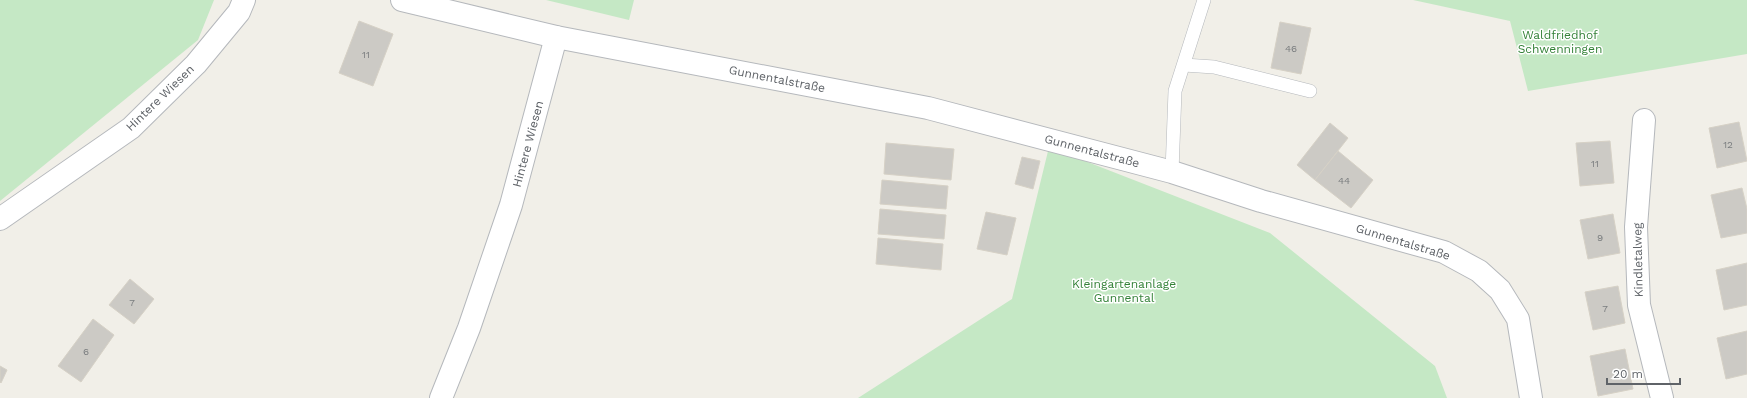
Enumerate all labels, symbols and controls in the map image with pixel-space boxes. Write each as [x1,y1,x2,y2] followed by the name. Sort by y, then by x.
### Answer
[1518,28,1602,56] park label: Waldfriedhof Schwenningen
[1285,43,1297,54] house number: 46
[362,49,370,60] house number: 11
[123,62,197,134] street label: Hintere Wiesen
[728,63,826,95] street label: Gunnentalstraße
[510,99,546,189] street label: Hintere Wiesen
[1043,132,1141,170] street label: Gunnentalstraße
[1723,139,1733,150] house number: 12
[1591,158,1599,169] house number: 11
[1338,175,1350,186] house number: 44
[1354,221,1452,263] street label: Gunnentalstraße
[1630,222,1646,298] street label: Kindletalweg
[1597,232,1603,243] house number: 9
[1072,277,1176,305] park label: Kleingartenanlage Gunnental
[129,297,135,308] house number: 7
[1602,303,1608,314] house number: 7
[83,346,89,357] house number: 6
[1607,360,1680,386] scale bar
[1613,367,1643,381] text: 20 m

